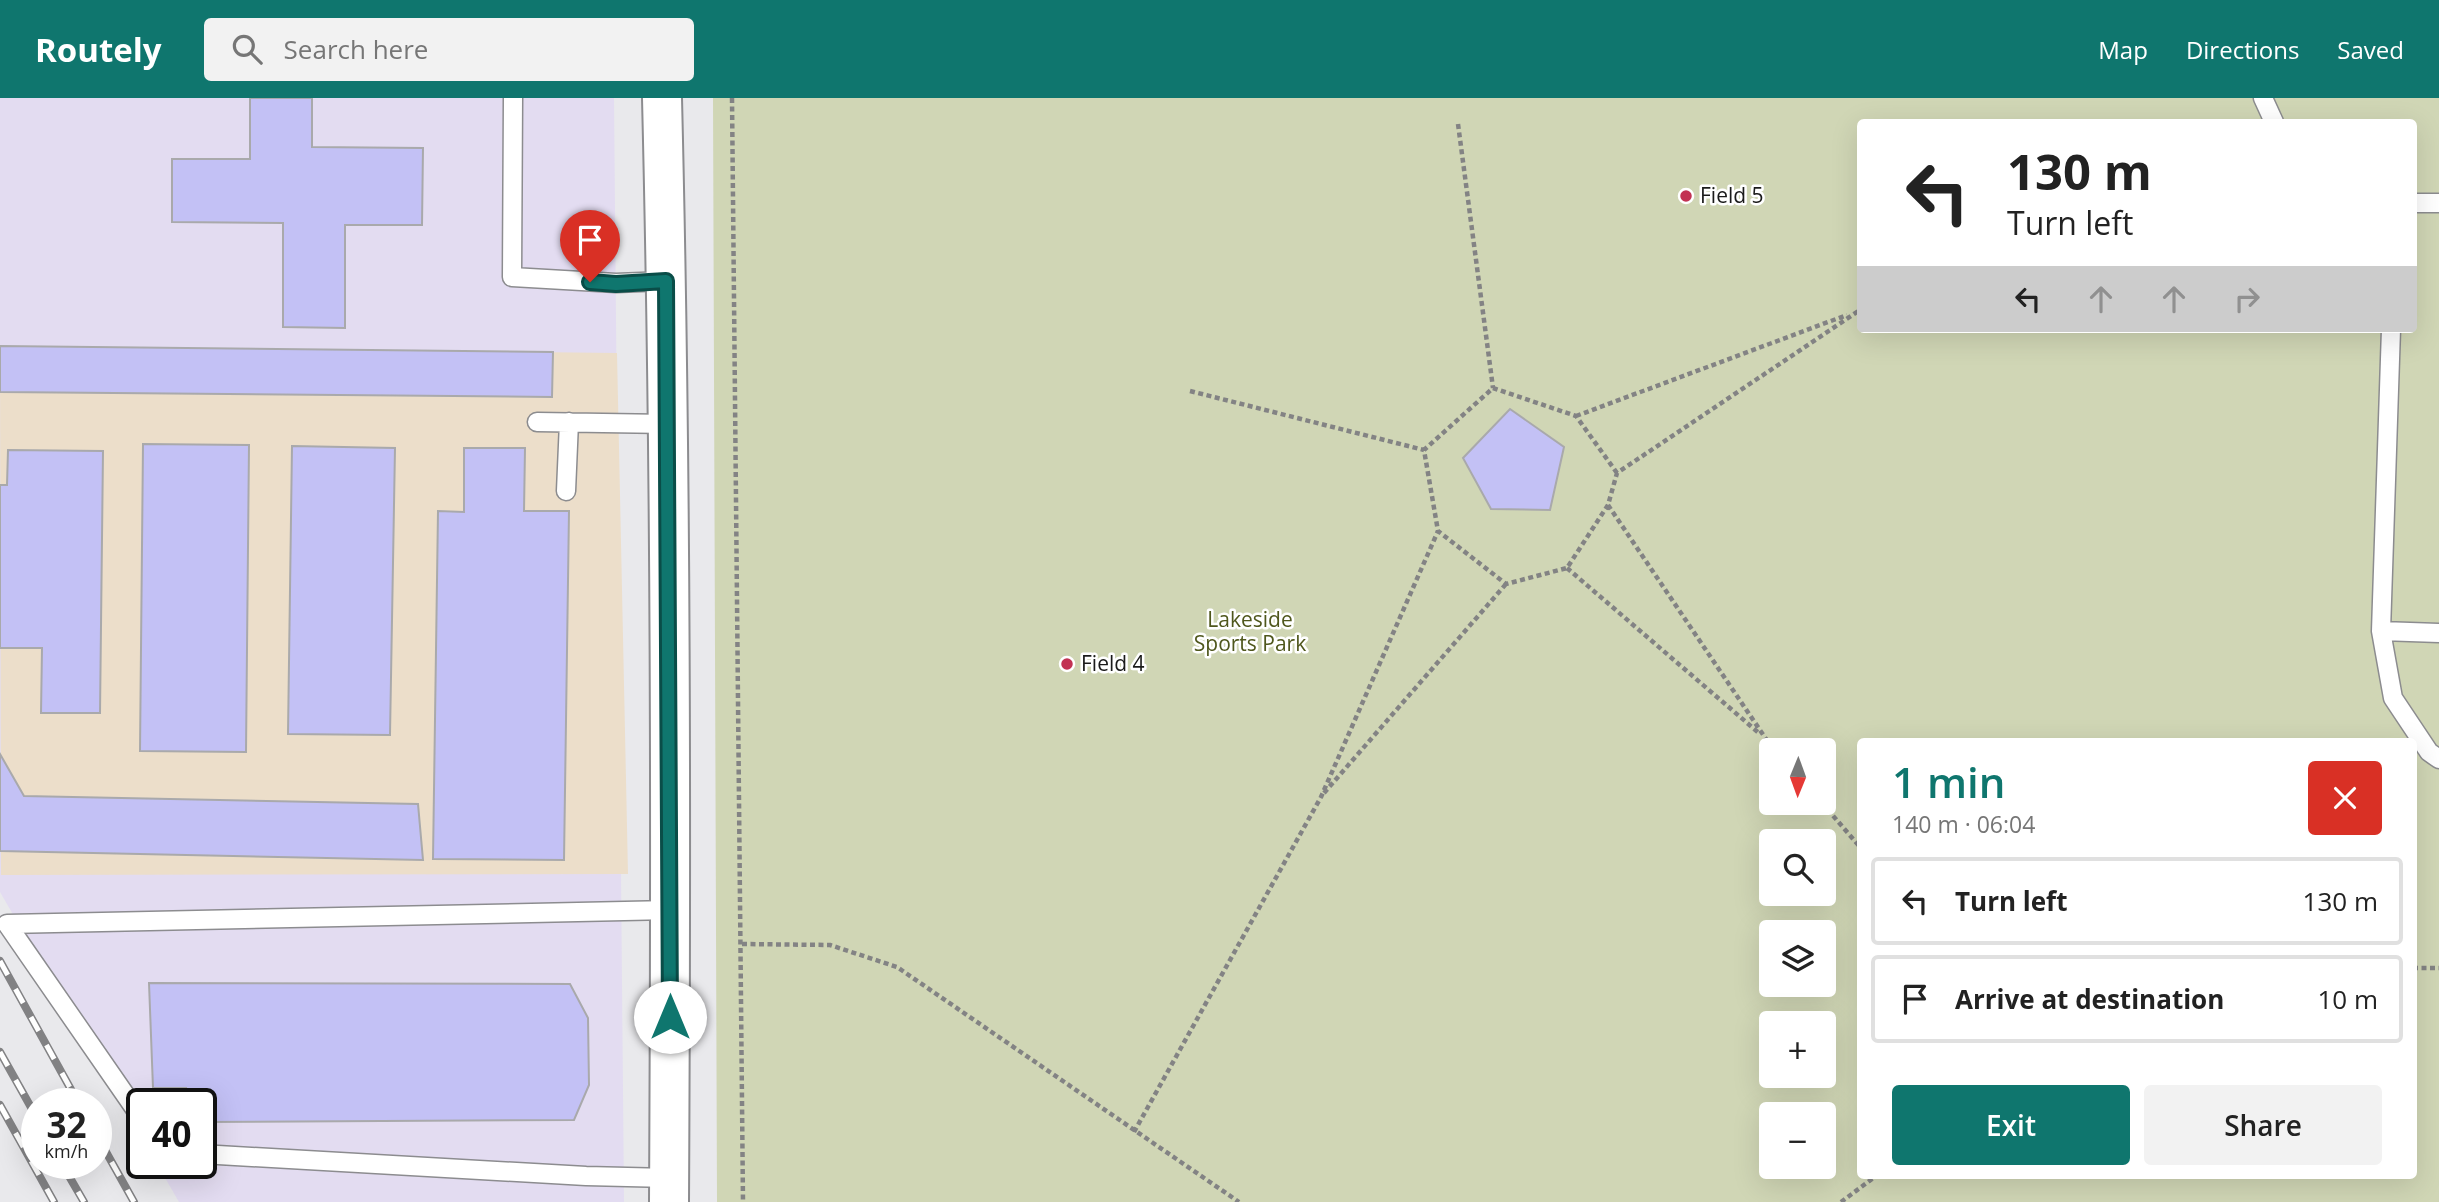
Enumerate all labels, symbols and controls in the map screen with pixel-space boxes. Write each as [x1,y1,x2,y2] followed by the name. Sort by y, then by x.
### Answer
[204,18,694,81] search box
[35,27,162,72] text: Routely
[228,30,266,68] icon: search
[284,31,428,67] text: Search here
[2098,33,2148,66] text: Map
[2186,33,2299,66] text: Directions
[2337,33,2404,66] text: Saved
[2007,138,2152,204] text: 130 m
[1892,147,1983,238] icon: left
[1700,181,1764,209] place label: Field 5
[1678,188,1694,204] marker: Field 5
[2007,201,2133,244] text: Turn left
[560,210,620,282] pin
[571,221,609,259] icon: arrive
[2009,280,2047,318] icon: left
[2082,280,2120,318] icon: ahead
[2155,280,2193,318] icon: ahead
[2228,280,2266,318] icon: right
[1194,605,1306,657] park label: Lakeside Sports Park
[1081,649,1145,677] place label: Field 4
[1059,656,1075,672] marker: Field 4
[1759,738,1836,816] north arrow
[1759,738,1836,1179] map controls
[1892,753,2005,810] text: 1 min
[2308,761,2382,835] button: close
[1892,808,2035,840] text: 140 m · 06:04
[1759,829,1836,906] button: search
[1896,882,1934,920] icon: left
[1955,883,2067,919] text: Turn left
[2303,883,2378,919] text: 130 m
[1759,920,1836,997] button: layers
[633,980,707,1054] position arrow
[1896,980,1934,1018] icon: arrive
[1955,981,2224,1017] text: Arrive at destination
[2317,981,2378,1017] text: 10 m
[1759,1011,1836,1088] button: +
[1892,1085,2130,1165] button: Exit
[2144,1085,2382,1165] button: Share
[126,1088,217,1179] speed limit sign: 40
[46,1101,87,1148] text: 32
[1759,1102,1836,1179] button: −
[45,1139,88,1163] text: km/h

